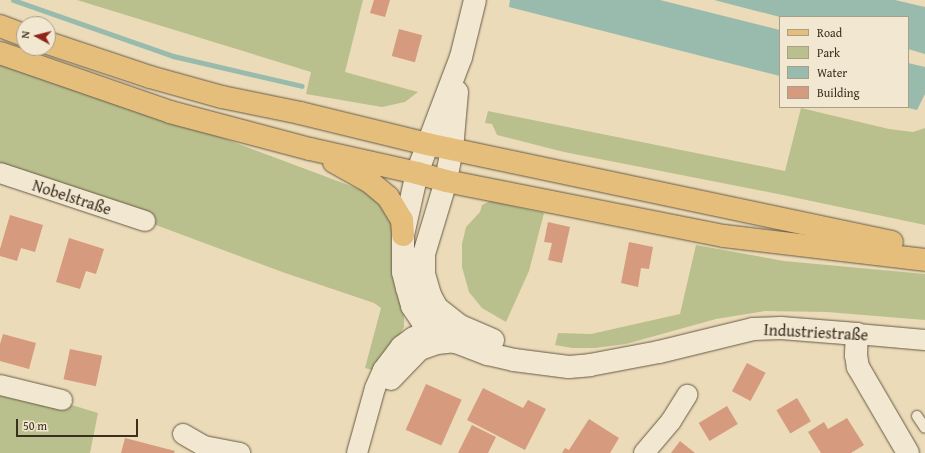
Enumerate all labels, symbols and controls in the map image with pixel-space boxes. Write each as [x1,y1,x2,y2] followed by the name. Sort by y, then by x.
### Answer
[16,16,56,56] north arrow
[779,16,909,108] legend
[817,24,842,41] text: Road
[17,30,33,39] text: N
[817,44,840,61] text: Park
[817,64,847,81] text: Water
[817,84,860,101] text: Building
[30,175,114,219] street label: Nobelstraße
[763,320,869,344] street label: Industriestraße
[18,411,140,437] scale bar
[23,417,47,434] text: 50 m

